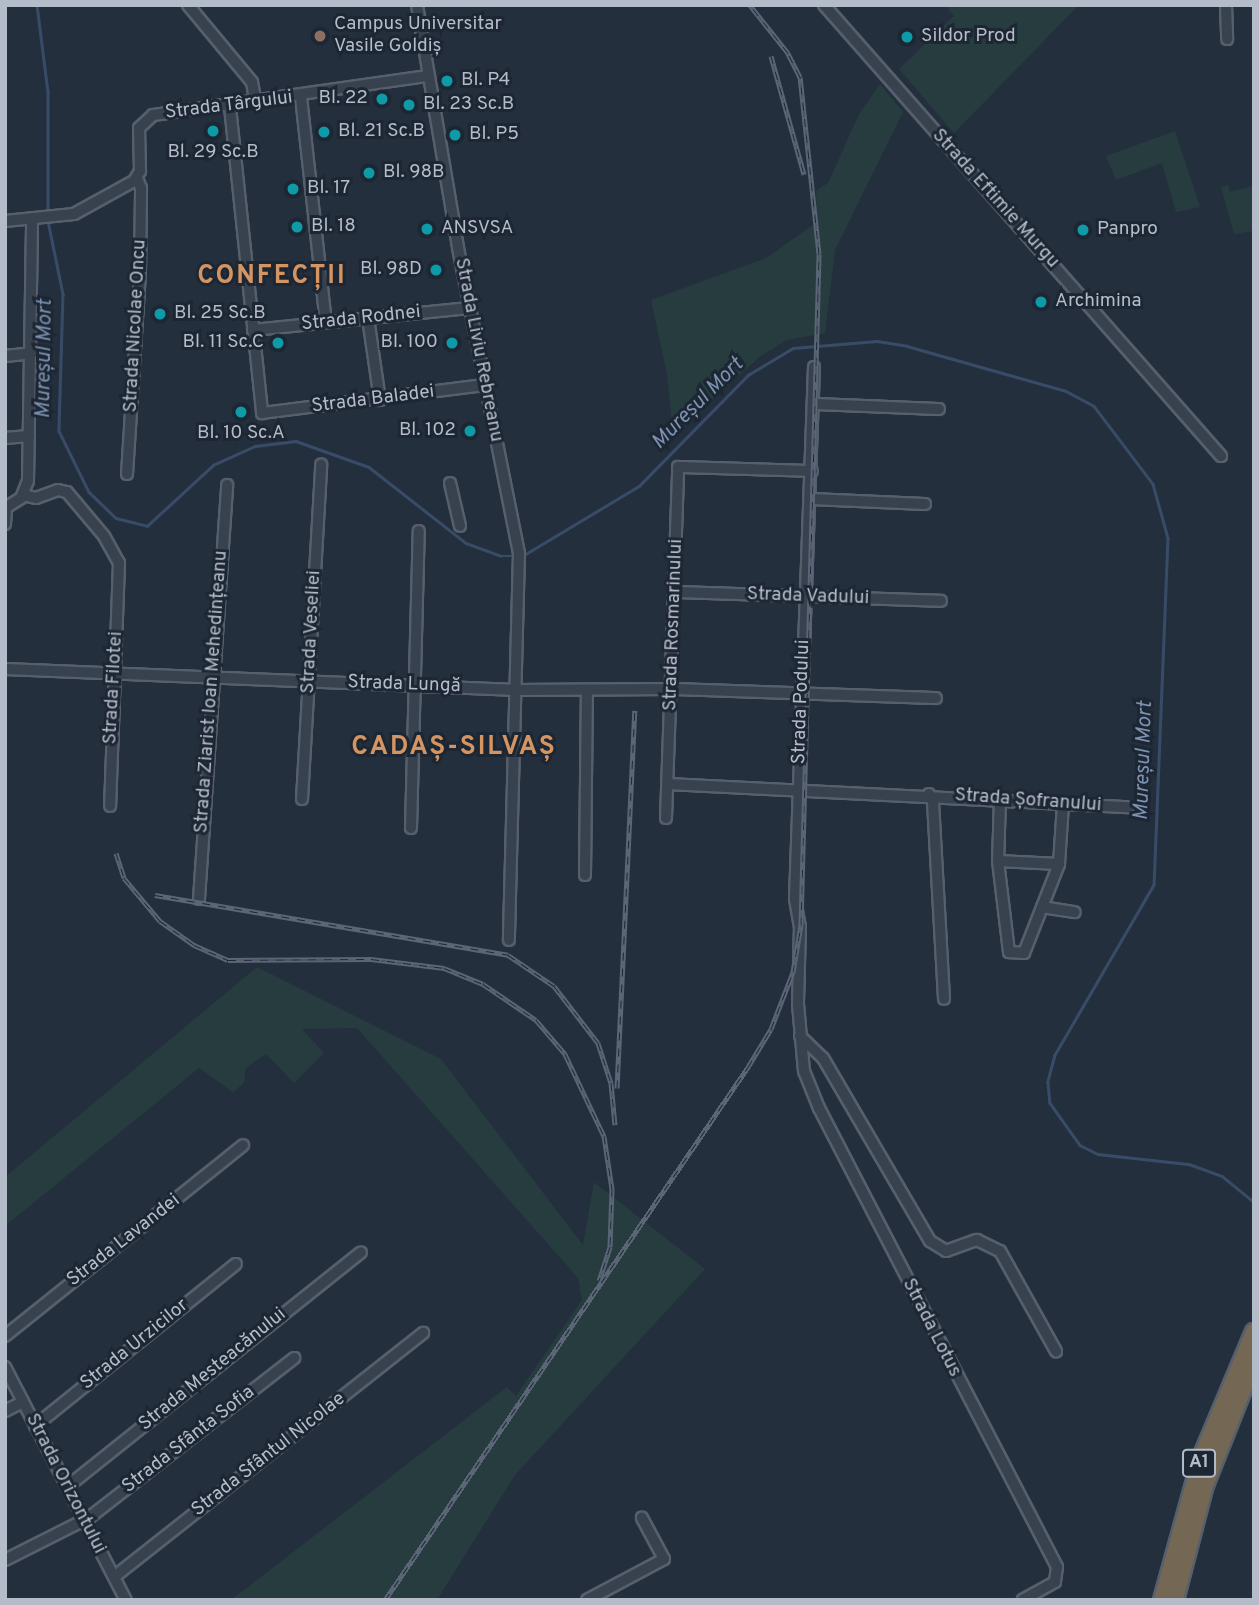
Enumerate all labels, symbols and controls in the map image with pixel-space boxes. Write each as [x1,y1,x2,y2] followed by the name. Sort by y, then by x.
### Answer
[334,14,502,58] place label: Campus Universitar Vasile Goldiș
[921,26,1016,48] place label: Sildor Prod
[312,28,328,44] marker: Campus Universitar Vasile Goldiș
[899,29,915,45] marker: Sildor Prod
[461,70,510,92] place label: Bl. P4
[439,73,455,89] marker: Bl. P4
[164,87,294,125] street label: Strada Târgului
[319,88,368,110] place label: Bl. 22
[374,91,390,107] marker: Bl. 22
[423,94,514,116] place label: Bl. 23 Sc.B
[401,97,417,113] marker: Bl. 23 Sc.B
[338,121,425,143] place label: Bl. 21 Sc.B
[205,123,221,139] marker: Bl. 29 Sc.B
[316,124,332,140] marker: Bl. 21 Sc.B
[469,124,519,146] place label: Bl. P5
[927,125,1063,273] street label: Strada Eftimie Murgu
[447,127,463,143] marker: Bl. P5
[167,142,259,164] place label: Bl. 29 Sc.B
[383,162,445,184] place label: Bl. 98B
[361,165,377,181] marker: Bl. 98B
[307,178,350,200] place label: Bl. 17
[285,181,301,197] marker: Bl. 17
[311,216,356,238] place label: Bl. 18
[441,218,513,240] place label: ANSVSA
[289,219,305,235] marker: Bl. 18
[1097,219,1158,241] place label: Panpro
[419,221,435,237] marker: ANSVSA
[1075,222,1091,238] marker: Panpro
[120,239,152,413] street label: Strada Nicolae Oncu
[449,256,507,444] street label: Strada Liviu Rebreanu
[360,259,422,281] place label: Bl. 98D
[198,261,346,293] district label: CONFECȚII
[428,262,444,278] marker: Bl. 98D
[1055,291,1142,313] place label: Archimina
[1033,294,1049,310] marker: Archimina
[31,299,59,419] water label: Mureșul Mort
[300,301,422,337] street label: Strada Rodnei
[174,303,266,325] place label: Bl. 25 Sc.B
[152,306,168,322] marker: Bl. 25 Sc.B
[183,332,264,354] place label: Bl. 11 Sc.C
[380,332,438,354] place label: Bl. 100
[270,335,286,351] marker: Bl. 11 Sc.C
[444,335,460,351] marker: Bl. 100
[647,353,749,455] water label: Mureșul Mort
[310,381,436,419] street label: Strada Baladei
[233,404,249,420] marker: Bl. 10 Sc.A
[399,420,456,442] place label: Bl. 102
[197,423,285,445] place label: Bl. 10 Sc.A
[462,423,478,439] marker: Bl. 102
[660,539,688,711] street label: Strada Rosmarinului
[191,550,233,834] street label: Strada Ziarist Ioan Mehedințeanu
[297,569,327,695] street label: Strada Veseliei
[746,583,870,611] street label: Strada Vadului
[100,631,128,745] street label: Strada Filotei
[788,639,816,765] street label: Strada Podului
[347,672,461,698] street label: Strada Lungă
[1129,701,1159,821] water label: Mureșul Mort
[353,732,555,764] district label: CADAȘ-SILVAȘ
[954,785,1102,817] street label: Strada Șofranului
[63,1190,185,1292] street label: Strada Lavandei
[896,1275,966,1381] street label: Strada Lotus
[77,1295,193,1395] street label: Strada Urzicilor
[135,1304,291,1436] street label: Strada Mesteacănului
[118,1381,260,1499] street label: Strada Sfânta Sofia
[188,1388,350,1522] street label: Strada Sfântul Nicolae
[20,1410,110,1558] street label: Strada Orizontului
[1182,1448,1216,1478] road number: A1

